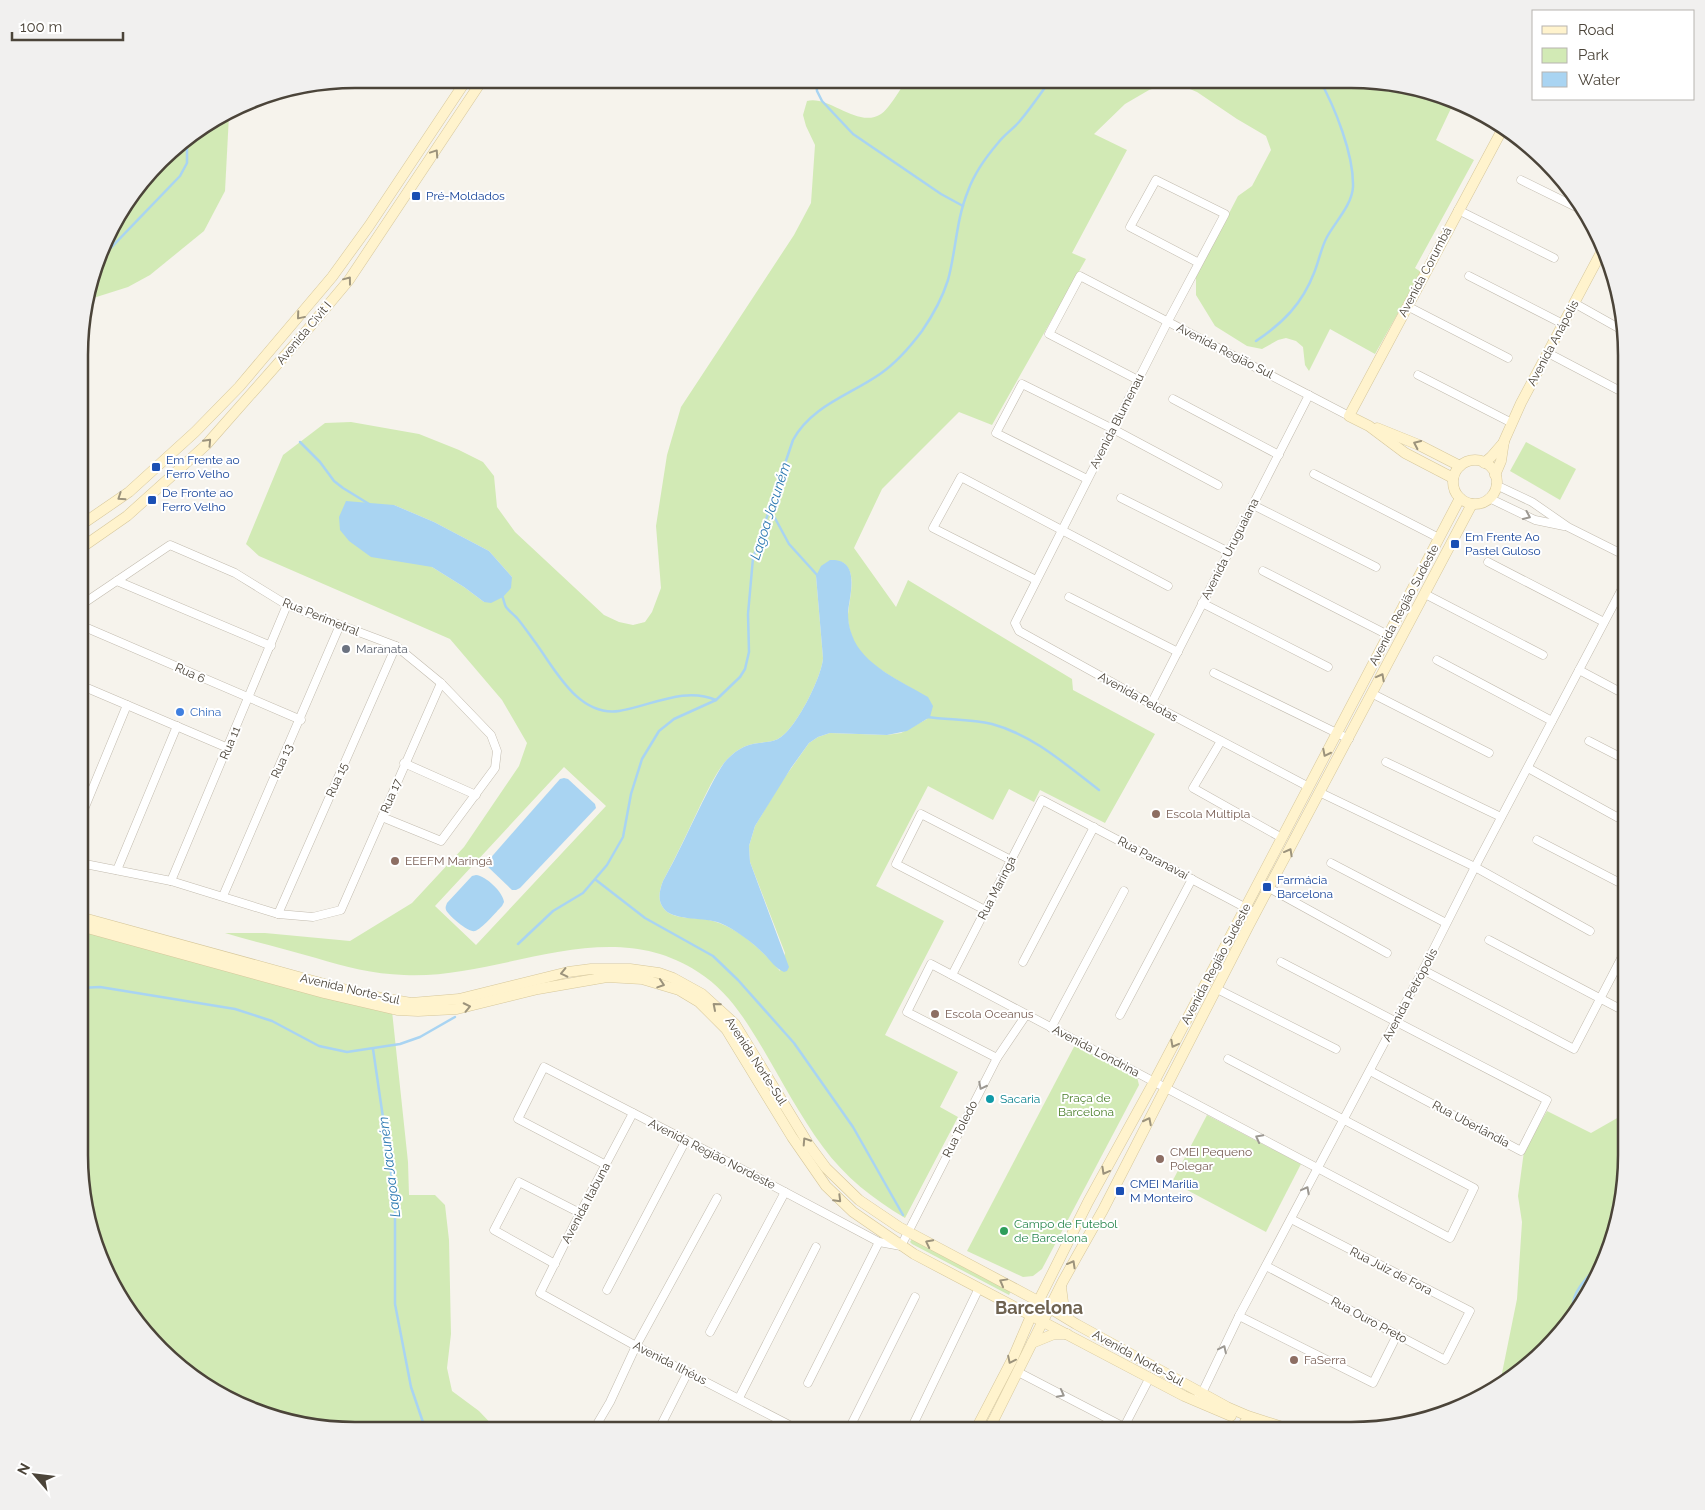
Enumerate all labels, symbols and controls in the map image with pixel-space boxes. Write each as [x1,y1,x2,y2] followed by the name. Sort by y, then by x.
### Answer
[12,10,124,42] scale bar
[1532,10,1695,100] legend
[20,18,62,36] text: 100 m
[1578,21,1614,39] text: Road
[1578,46,1609,64] text: Park
[1578,71,1621,89] text: Water
[429,149,438,158] one-way arrow
[426,189,505,203] place label: Pré-Moldados
[410,190,422,202] marker: Pré-Moldados
[1396,225,1454,319] street label: Avenida Corumbá
[343,277,351,286] one-way arrow
[1524,298,1582,388] street label: Avenida Anápolis
[274,299,334,367] street label: Avenida Civit I
[298,310,306,319] one-way arrow
[1174,321,1276,382] street label: Avenida Região Sul
[1087,371,1147,471] street label: Avenida Blumenau
[202,439,211,448] one-way arrow
[1413,440,1422,450] one-way arrow
[166,453,240,481] place label: Em Frente ao Ferro Velho
[747,460,793,562] water label: Lagoa Jacuném
[150,461,162,473] marker: Em Frente ao Ferro Velho
[162,486,233,514] place label: De Fronte ao Ferro Velho
[117,491,127,500] one-way arrow
[146,494,158,506] marker: De Fronte ao Ferro Velho
[1198,496,1262,602] street label: Avenida Uruguaiana
[1522,510,1531,521] one-way arrow
[1465,530,1541,558] place label: Em Frente Ao Pastel Guloso
[1449,538,1461,550] marker: Em Frente Ao Pastel Guloso
[1366,542,1442,668] street label: Avenida Região Sudeste
[280,595,362,639] street label: Rua Perimetral
[356,642,408,656] place label: Maranata
[340,643,352,655] marker: Maranata
[173,660,207,686] street label: Rua 6
[1096,669,1180,725] street label: Avenida Pelotas
[1375,673,1385,682] one-way arrow
[190,705,221,719] place label: China
[174,706,186,718] marker: China
[217,724,243,762] street label: Rua 11
[268,742,296,780] street label: Rua 13
[1322,747,1332,756] one-way arrow
[323,760,351,799] street label: Rua 15
[378,776,405,815] street label: Rua 17
[1166,807,1250,821] place label: Escola Multipla
[1150,808,1162,820] marker: Escola Multipla
[1115,834,1191,883] street label: Rua Paranavaí
[1283,848,1293,857] one-way arrow
[405,854,492,868] place label: EEEFM Maringá
[975,854,1019,922] street label: Rua Maringá
[389,855,401,867] marker: EEEFM Maringá
[1277,873,1333,901] place label: Farmácia Barcelona
[1261,881,1273,893] marker: Farmácia Barcelona
[1178,901,1254,1027] street label: Avenida Região Sudeste
[1380,946,1441,1044] street label: Avenida Petrópolis
[559,968,568,978] one-way arrow
[299,971,402,1007] street label: Avenida Norte-Sul
[656,978,664,988] one-way arrow
[463,1002,472,1013] one-way arrow
[713,1003,722,1012] one-way arrow
[945,1007,1034,1021] place label: Escola Oceanus
[929,1008,941,1020] marker: Escola Oceanus
[722,1014,790,1108] street label: Avenida Norte-Sul
[1050,1022,1142,1080] street label: Avenida Londrina
[1170,1039,1180,1048] one-way arrow
[978,1081,988,1090] one-way arrow
[1058,1091,1114,1119] park label: Praça de Barcelona
[1000,1092,1040,1106] place label: Sacaria
[984,1093,996,1105] marker: Sacaria
[940,1098,980,1160] street label: Rua Toledo
[1430,1098,1512,1150] street label: Rua Uberlândia
[375,1116,403,1218] water label: Lagoa Jacuném
[646,1116,778,1192] street label: Avenida Região Nordeste
[1142,1117,1152,1126] one-way arrow
[1255,1134,1264,1144] one-way arrow
[803,1137,812,1146] one-way arrow
[1170,1145,1252,1173] place label: CMEI Pequeno Polegar
[1154,1153,1166,1165] marker: CMEI Pequeno Polegar
[559,1160,613,1246] street label: Avenida Itabuna
[1101,1165,1111,1174] one-way arrow
[1130,1177,1198,1205] place label: CMEI Marilia M Monteiro
[1114,1185,1126,1197] marker: CMEI Marilia M Monteiro
[1300,1186,1310,1195] one-way arrow
[833,1193,842,1202] one-way arrow
[1014,1217,1118,1245] place label: Campo de Futebol de Barcelona
[998,1225,1010,1237] marker: Campo de Futebol de Barcelona
[926,1239,935,1249] one-way arrow
[1347,1244,1435,1298] street label: Rua Juiz de Fora
[1066,1261,1076,1270] one-way arrow
[999,1278,1008,1288] one-way arrow
[1328,1294,1410,1346] street label: Rua Ouro Preto
[995,1297,1083,1318] district label: Barcelona
[1090,1327,1187,1389] street label: Avenida Norte-Sul
[631,1338,709,1388] street label: Avenida Ilhéus
[1217,1345,1227,1354] one-way arrow
[1304,1353,1346,1367] place label: FaSerra
[1288,1354,1300,1366] marker: FaSerra
[1007,1355,1018,1364] one-way arrow
[1056,1388,1065,1398] one-way arrow
[10,1450,60,1500] north arrow
[14,1460,33,1477] text: N

